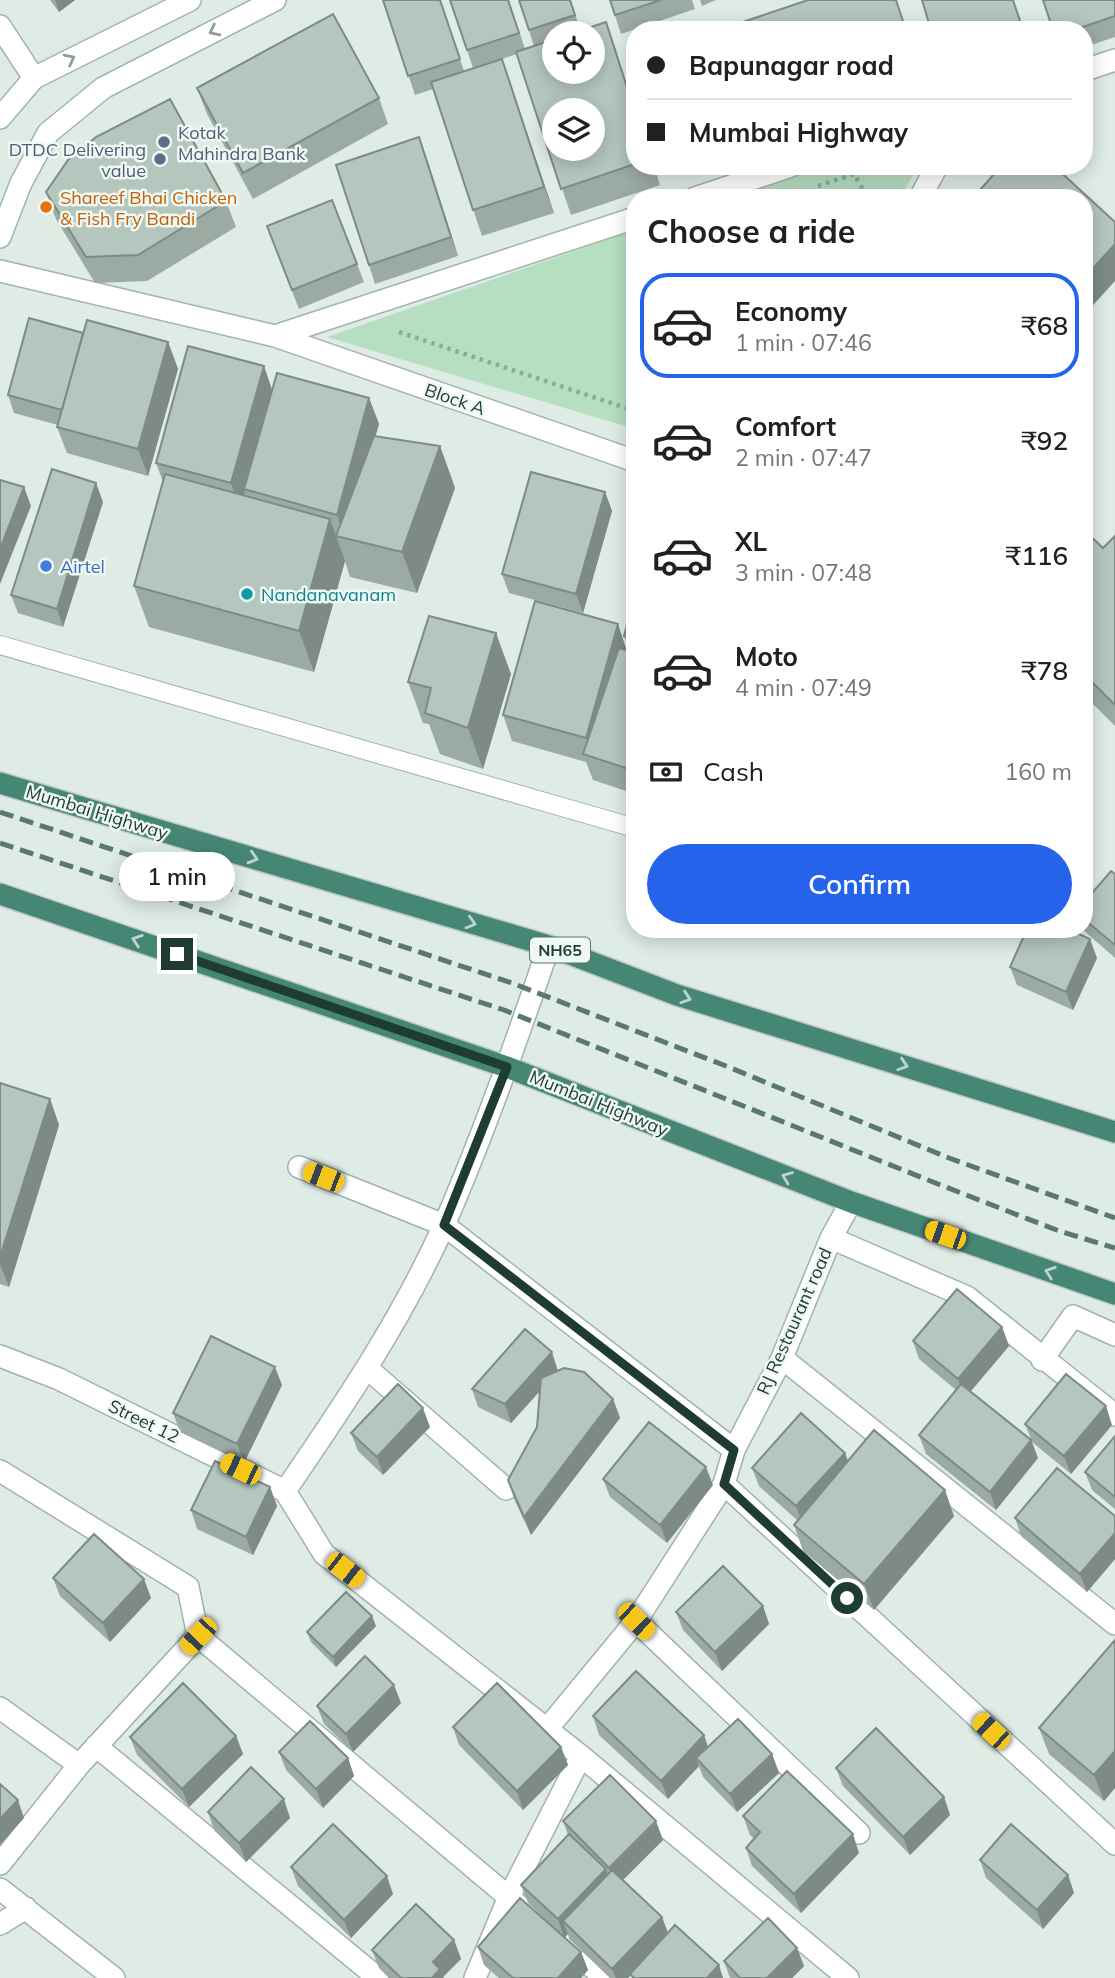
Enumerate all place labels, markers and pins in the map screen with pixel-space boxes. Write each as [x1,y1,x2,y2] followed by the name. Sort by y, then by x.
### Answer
[178,121,306,165] place label: Kotak Mahindra Bank
[156,134,172,150] marker: Kotak Mahindra Bank
[9,138,146,182] place label: DTDC Delivering value
[152,151,168,167] marker: DTDC Delivering value
[60,186,237,230] place label: Shareef Bhai Chicken & Fish Fry Bandi
[38,199,54,215] marker: Shareef Bhai Chicken & Fish Fry Bandi
[60,555,105,578] place label: Airtel
[38,558,54,574] marker: Airtel
[261,583,396,606] place label: Nandanavanam
[239,586,255,602] marker: Nandanavanam

